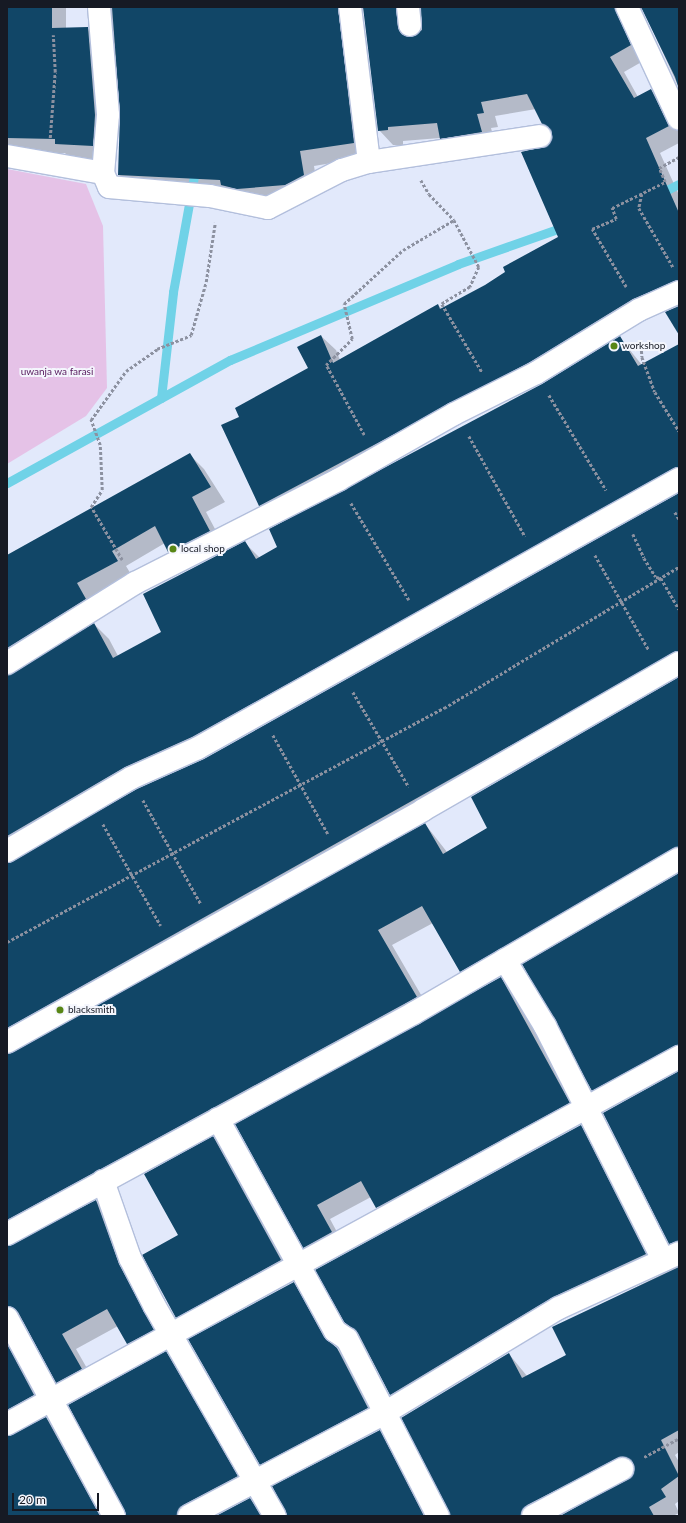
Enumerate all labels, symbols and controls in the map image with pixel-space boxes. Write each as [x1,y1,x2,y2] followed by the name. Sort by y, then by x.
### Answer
[622,340,665,352] place label: workshop
[609,341,619,351] marker: workshop
[21,366,93,378] park label: uwanja wa farasi
[181,543,225,555] place label: local shop
[168,544,178,554] marker: local shop
[68,1004,115,1016] place label: blacksmith
[55,1005,65,1015] marker: blacksmith
[14,1485,101,1511] scale bar
[19,1492,46,1507] text: 20 m

